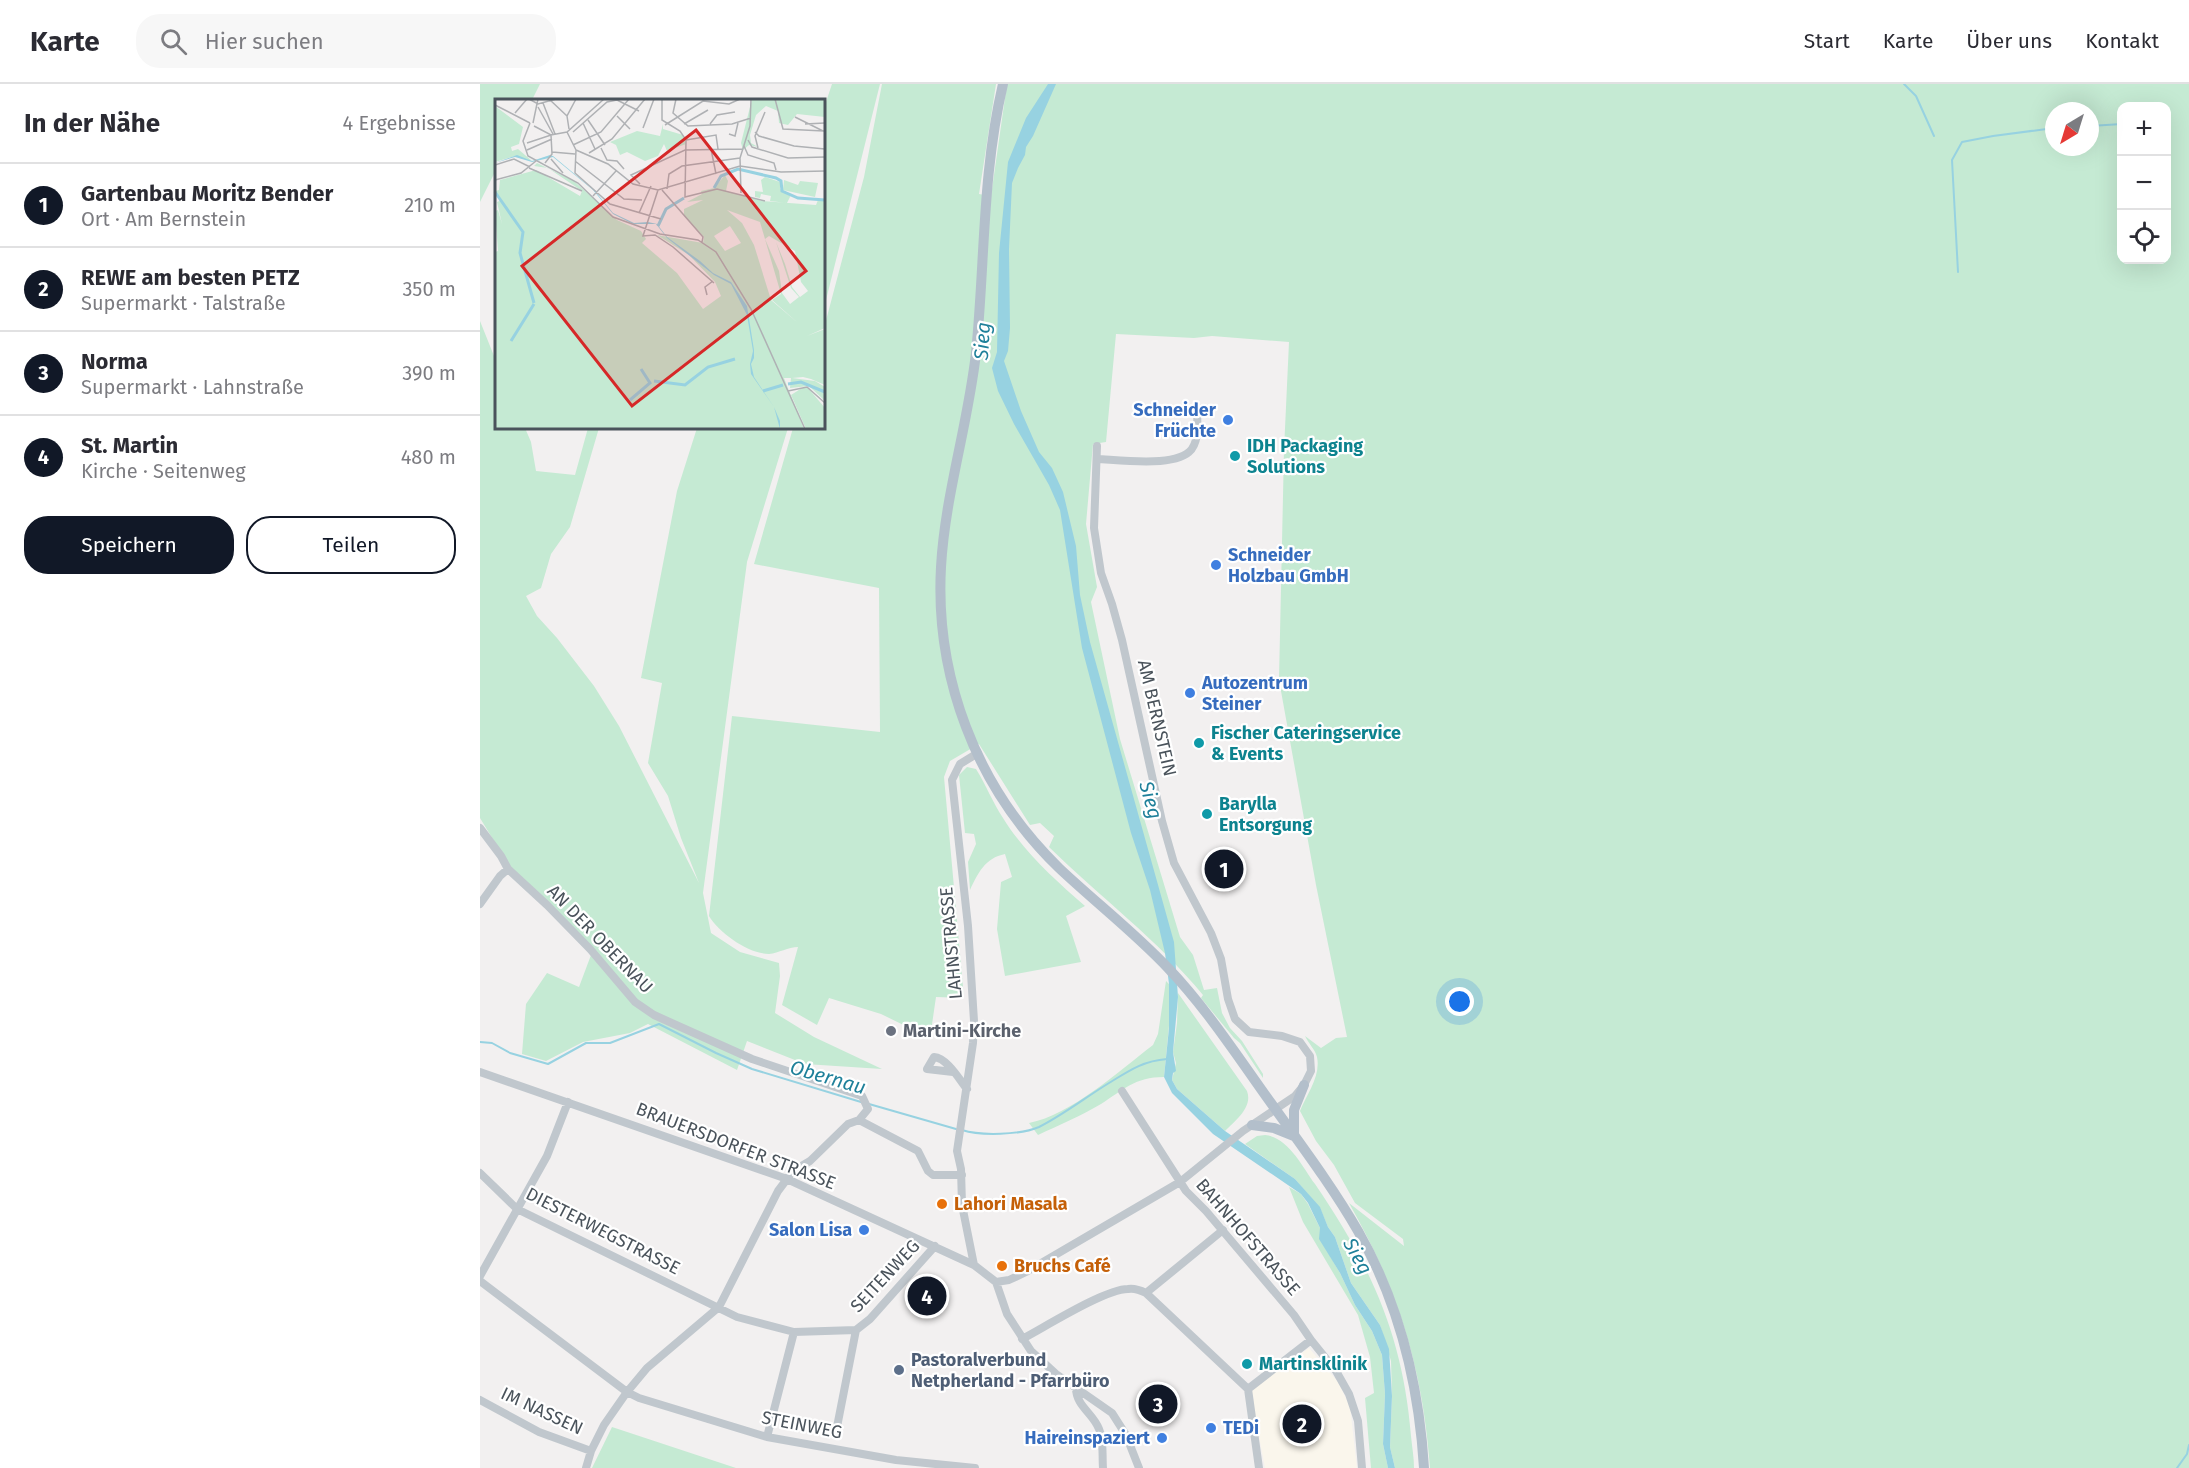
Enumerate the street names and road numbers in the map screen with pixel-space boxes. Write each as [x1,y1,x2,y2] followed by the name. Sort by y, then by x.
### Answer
[1133,658,1181,778] street label: AM BERNSTEIN
[543,880,657,998] street label: AN DER OBERNAU
[935,886,967,1000] street label: LAHNSTRASSE
[633,1098,839,1194] street label: BRAUERSDORFER STRASSE
[1191,1174,1305,1300] street label: BAHNHOFSTRASSE
[522,1183,684,1279] street label: DIESTERWEGSTRASSE
[846,1235,924,1317] street label: SEITENWEG
[497,1382,587,1440] street label: IM NASSEN
[760,1406,844,1444] street label: STEINWEG

